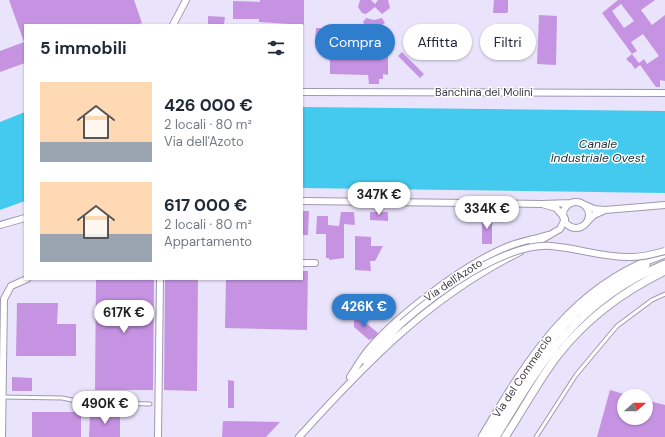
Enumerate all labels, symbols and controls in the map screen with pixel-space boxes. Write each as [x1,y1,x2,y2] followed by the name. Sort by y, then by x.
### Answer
[315,24,395,60] chip: Compra
[403,24,472,60] chip: Affitta
[480,24,536,60] chip: Filtri
[40,37,127,59] text: 5 immobili
[265,37,287,59] icon: filters
[435,85,533,99] street label: Banchina dei Molini
[164,94,253,116] text: 426 000 €
[72,98,120,146] icon: home
[164,116,252,133] text: 2 locali · 80 m²
[164,133,244,150] text: Via dell'Azoto
[551,136,646,166] water label: Canale Industriale Ovest
[346,182,412,216] pin: 347K €
[356,186,402,203] text: 347K €
[164,194,247,216] text: 617 000 €
[454,196,520,230] pin: 334K €
[72,198,120,246] icon: home
[464,200,510,217] text: 334K €
[164,216,252,233] text: 2 locali · 80 m²
[164,233,252,250] text: Appartamento
[421,255,485,305] street label: Via dell'Azoto
[331,294,397,328] pin: 426K €
[341,298,387,315] text: 426K €
[91,300,157,334] pin: 617K €
[103,304,145,321] text: 617K €
[489,332,555,420] street label: Via del Commercio
[617,389,653,425] north arrow
[617,389,653,425] map controls
[72,391,138,425] pin: 490K €
[81,395,129,412] text: 490K €

